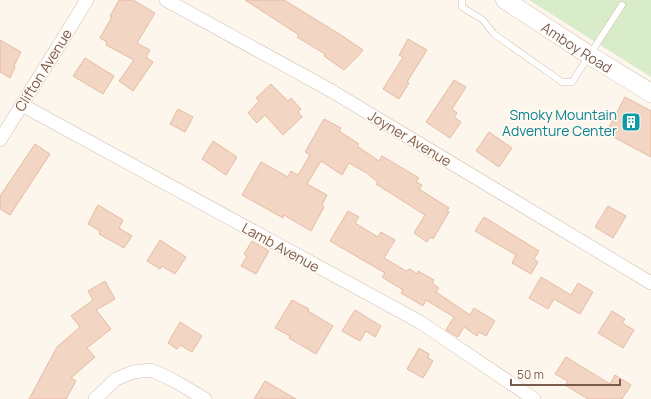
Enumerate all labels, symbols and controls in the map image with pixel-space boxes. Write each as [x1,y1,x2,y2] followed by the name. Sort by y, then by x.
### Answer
[538,17,616,77] street label: Amboy Road
[10,25,76,115] street label: Clifton Avenue
[502,105,617,140] place label: Smoky Mountain Adventure Center
[365,106,455,170] street label: Joyner Avenue
[620,111,642,133] building icon: Smoky Mountain Adventure Center
[239,218,323,276] street label: Lamb Avenue
[511,361,620,387] scale bar
[517,366,544,383] text: 50 m

